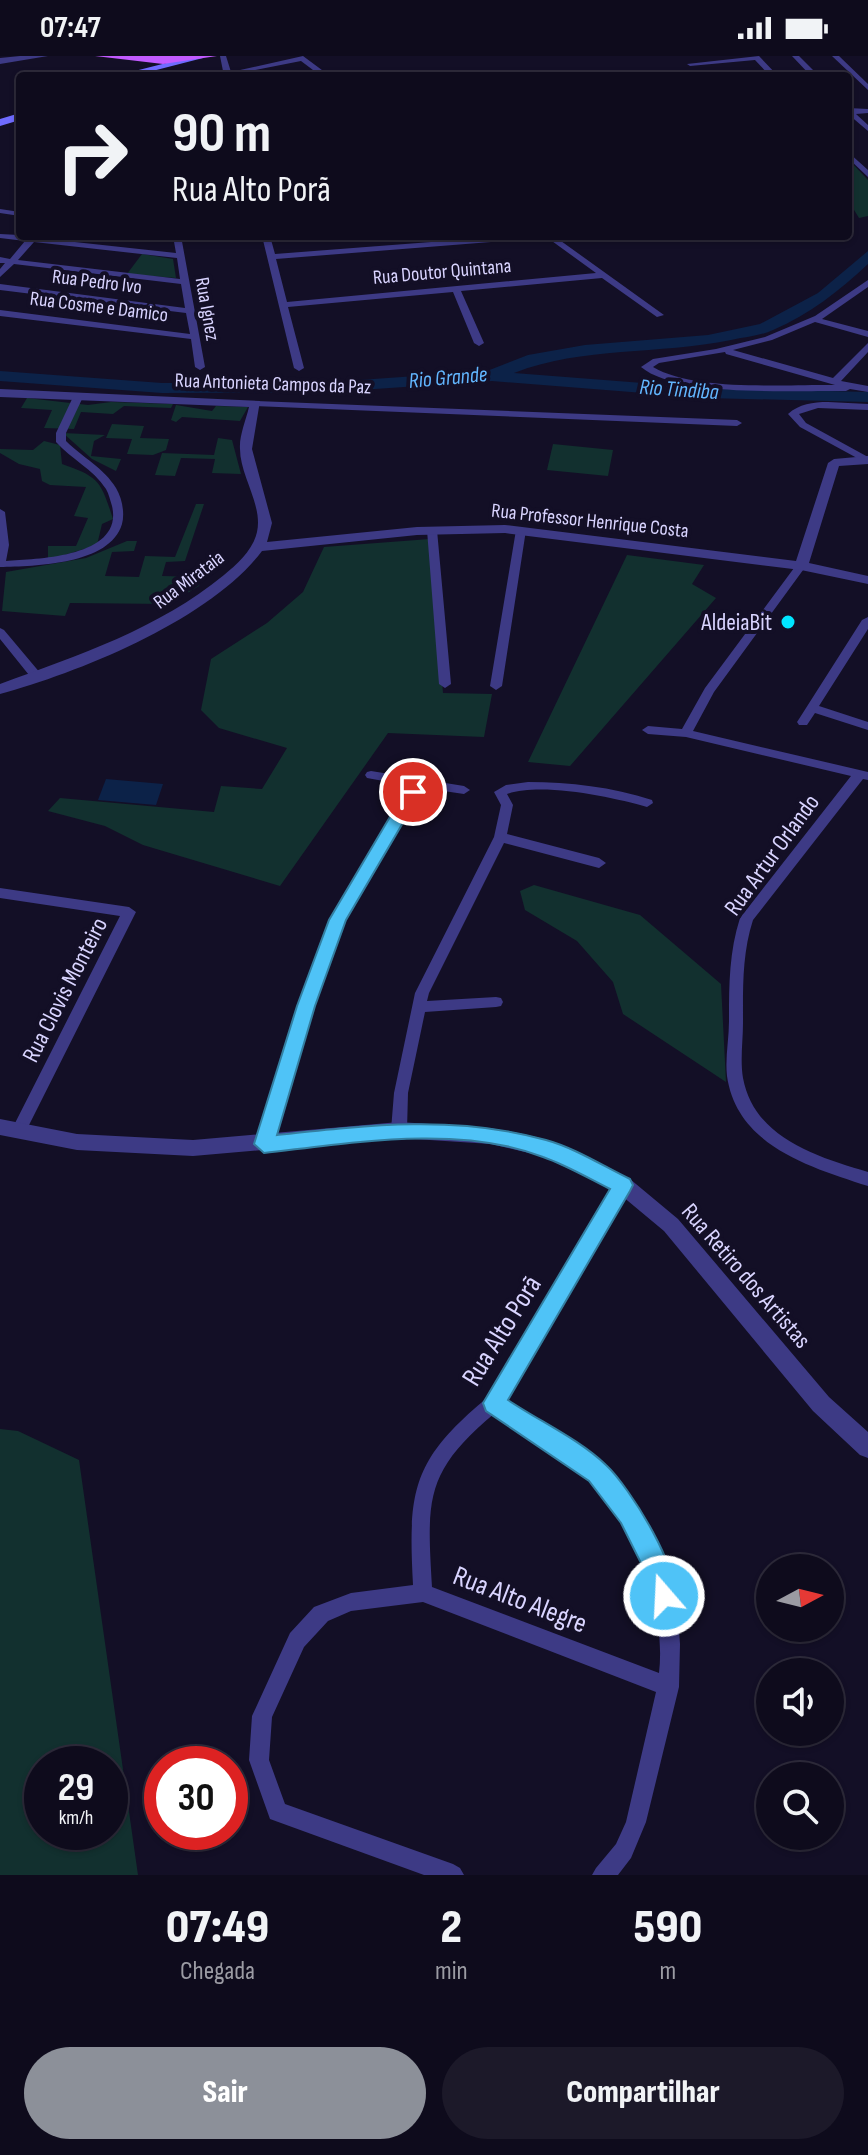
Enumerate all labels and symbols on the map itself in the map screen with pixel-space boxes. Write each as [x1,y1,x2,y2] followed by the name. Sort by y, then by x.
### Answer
[372,254,512,290] street label: Rua Doutor Quintana
[51,265,143,299] street label: Rua Pedro Ivo
[190,275,224,343] street label: Rua Ignez
[29,287,169,327] street label: Rua Cosme e Damico
[408,361,489,395] water label: Rio Grande
[174,369,372,399] street label: Rua Antonieta Campos da Paz
[639,374,720,406] water label: Rio Tindiba
[490,499,690,543] street label: Rua Professor Henrique Costa
[149,546,229,614] street label: Rua Mirataia
[700,608,772,637] place label: AldeiaBit
[779,613,797,631] marker: AldeiaBit
[379,758,447,826] pin
[718,789,826,921] street label: Rua Artur Orlando
[16,913,114,1067] street label: Rua Clovis Monteiro
[675,1198,817,1354] street label: Rua Retiro dos Artistas
[455,1270,549,1392] street label: Rua Alto Porã
[622,1554,706,1638] position arrow
[756,1554,844,1642] north arrow
[448,1559,592,1641] street label: Rua Alto Alegre
[144,1746,248,1850] speed limit sign: 30

